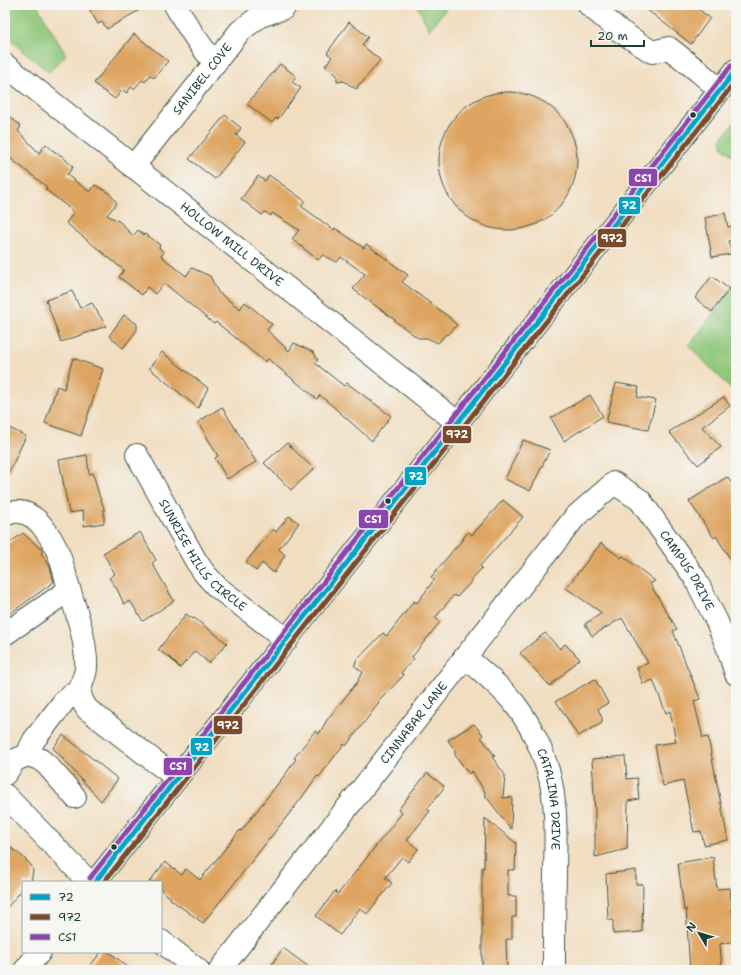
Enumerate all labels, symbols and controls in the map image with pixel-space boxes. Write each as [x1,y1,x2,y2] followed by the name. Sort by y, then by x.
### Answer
[591,22,644,48] scale bar
[597,28,628,44] text: 20 m
[169,40,235,118] street label: SANIBEL COVE
[688,110,698,120] unlabelled marker
[628,168,658,187] line badge: CS1
[634,171,652,186] text: CS1
[618,196,641,215] line badge: 72
[177,198,287,290] street label: HOLLOW MILL DRIVE
[622,198,637,213] text: 72
[597,228,627,248] line badge: 972
[601,231,623,246] text: 972
[442,425,472,444] line badge: 972
[446,427,468,442] text: 972
[404,466,427,486] line badge: 72
[409,469,424,484] text: 72
[155,496,250,615] street label: SUNRISE HILLS CIRCLE
[383,496,393,506] unlabelled marker
[358,509,389,529] line badge: CS1
[364,512,382,527] text: CS1
[656,527,718,613] street label: CAMPUS DRIVE
[376,678,451,767] street label: CINNABAR LANE
[213,715,243,735] line badge: 972
[217,718,239,733] text: 972
[190,737,213,756] line badge: 72
[195,740,210,755] text: 72
[533,746,564,850] street label: CATALINA DRIVE
[163,757,193,776] line badge: CS1
[169,759,187,774] text: CS1
[109,842,119,852] unlabelled marker
[22,881,162,953] legend
[58,889,74,905] text: 72
[58,909,82,925] text: 972
[679,913,719,953] north arrow
[683,919,700,935] text: N
[58,929,76,945] text: CS1

